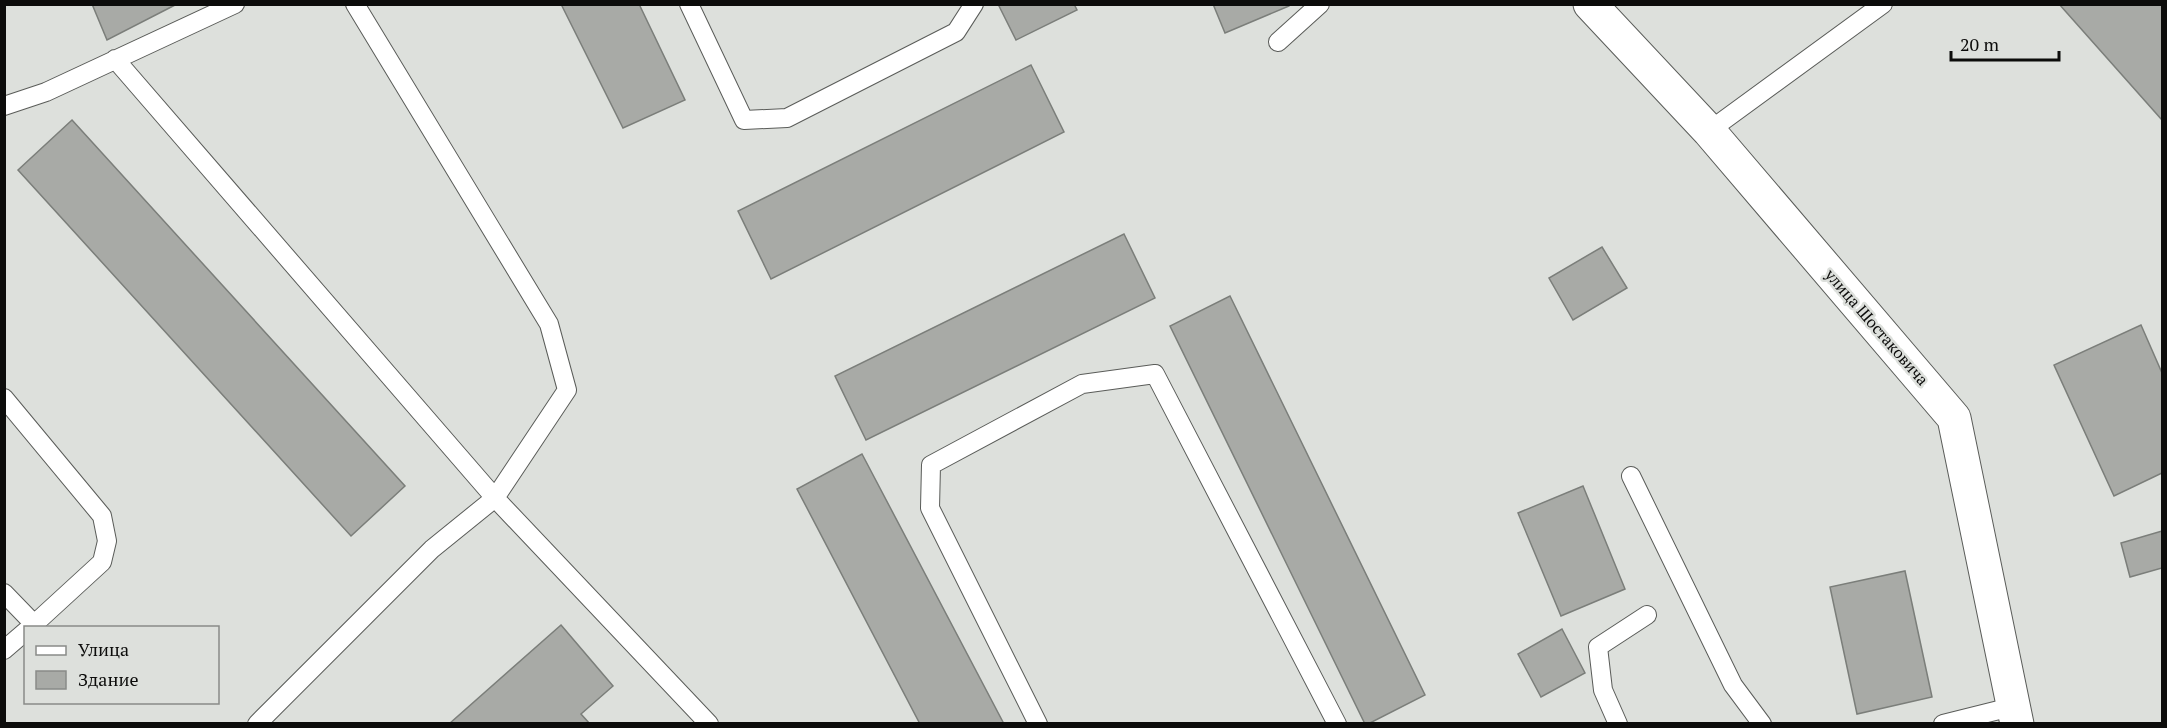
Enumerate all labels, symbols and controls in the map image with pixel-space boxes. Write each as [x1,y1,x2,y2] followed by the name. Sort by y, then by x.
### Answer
[1951,24,2059,62] scale bar
[1960,32,2000,56] text: 20 m
[1820,263,1934,390] street label: улица Шостаковича
[24,626,219,704] legend
[78,637,129,661] text: Улица
[78,667,138,691] text: Здание

